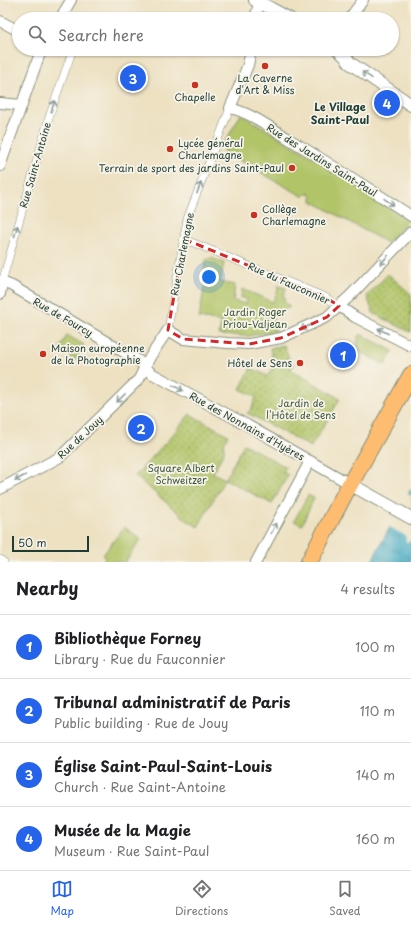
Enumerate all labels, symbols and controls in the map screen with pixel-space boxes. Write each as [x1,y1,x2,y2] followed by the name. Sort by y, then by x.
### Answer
[12,12,399,56] search box
[26,23,48,45] icon: search
[58,23,144,46] text: Search here
[260,61,270,71] marker: La Caverne d'Art & Miss
[120,63,146,93] pin: 3
[236,70,295,97] place label: La Caverne d'Art & Miss
[362,71,373,79] one-way arrow
[190,80,200,90] marker: Chapelle
[374,88,400,118] pin: 4
[174,89,216,104] place label: Chapelle
[311,98,369,128] district label: Le Village Saint-Paul
[49,100,57,112] one-way arrow
[264,119,381,200] street label: Rue des Jardins Saint-Paul
[15,120,54,210] street label: Rue Saint-Antoine
[178,135,243,162] place label: Lycée général Charlemagne
[165,144,175,154] marker: Lycée général Charlemagne
[99,160,284,175] place label: Terrain de sport des jardins Saint-Paul
[287,163,297,173] marker: Terrain de sport des jardins Saint-Paul
[195,182,203,194] one-way arrow
[383,198,394,206] one-way arrow
[262,201,327,228] place label: Collège Charlemagne
[249,210,259,220] marker: Collège Charlemagne
[166,211,197,297] street label: Rue Charlemagne
[13,225,20,238] one-way arrow
[379,255,389,265] one-way arrow
[246,258,333,308] street label: Rue du Fauconnier
[199,267,219,287] your location
[31,293,96,340] street label: Rue de Fourcy
[223,304,287,331] park label: Jardin Roger Priou-Valjean
[300,324,312,331] one-way arrow
[377,327,389,334] one-way arrow
[51,340,145,367] place label: Maison européenne de la Photographie
[330,340,356,370] pin: 1
[38,349,48,359] marker: Maison européenne de la Photographie
[228,355,292,370] place label: Hôtel de Sens
[295,358,305,368] marker: Hôtel de Sens
[172,385,184,393] one-way arrow
[187,388,308,465] street label: Rue des Nonnains d'Hyères
[116,393,126,403] one-way arrow
[266,395,336,422] park label: Jardin de l'Hôtel de Sens
[54,412,106,462] street label: Rue de Jouy
[128,413,154,443] pin: 2
[147,460,215,487] park label: Square Albert Schweitzer
[15,475,27,482] one-way arrow
[271,522,279,534] one-way arrow
[12,534,89,553] scale bar
[18,534,47,551] text: 50 m
[16,575,78,601] text: Nearby
[341,579,395,598] text: 4 results
[54,626,201,649] text: Bibliothèque Forney
[26,637,32,656] text: 1
[355,637,395,656] text: 100 m
[54,649,225,668] text: Library · Rue du Fauconnier
[54,690,290,713] text: Tribunal administratif de Paris
[24,701,34,720] text: 2
[360,701,395,720] text: 110 m
[54,713,228,732] text: Public building · Rue de Jouy
[54,754,272,777] text: Église Saint-Paul-Saint-Louis
[25,765,33,784] text: 3
[356,765,395,784] text: 140 m
[54,777,226,796] text: Church · Rue Saint-Antoine
[54,818,191,841] text: Musée de la Magie
[25,829,33,848] text: 4
[356,829,395,848] text: 160 m
[54,841,209,860] text: Museum · Rue Saint-Paul
[50,878,74,919] tab: Map
[175,878,228,919] tab: Directions
[329,878,361,919] tab: Saved

